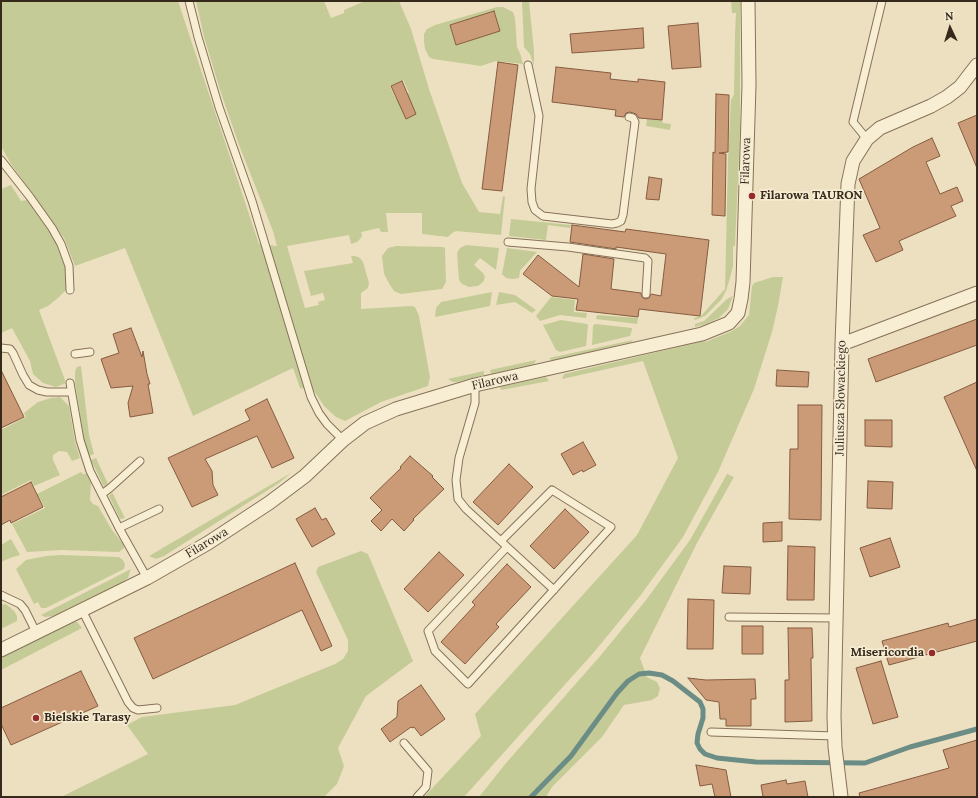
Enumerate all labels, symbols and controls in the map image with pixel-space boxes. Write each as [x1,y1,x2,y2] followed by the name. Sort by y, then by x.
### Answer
[930,8,970,48] north arrow
[944,9,954,23] text: N
[738,137,754,185] street label: Filarowa
[760,189,863,203] place label: Filarowa TAURON
[747,191,757,201] marker: Filarowa TAURON
[833,340,849,456] street label: Juliusza Słowackiego
[470,369,520,393] street label: Filarowa
[183,525,231,561] street label: Filarowa
[851,646,924,660] place label: Misericordia
[927,648,937,658] marker: Misericordia
[44,711,131,725] place label: Bielskie Tarasy
[31,713,41,723] marker: Bielskie Tarasy

